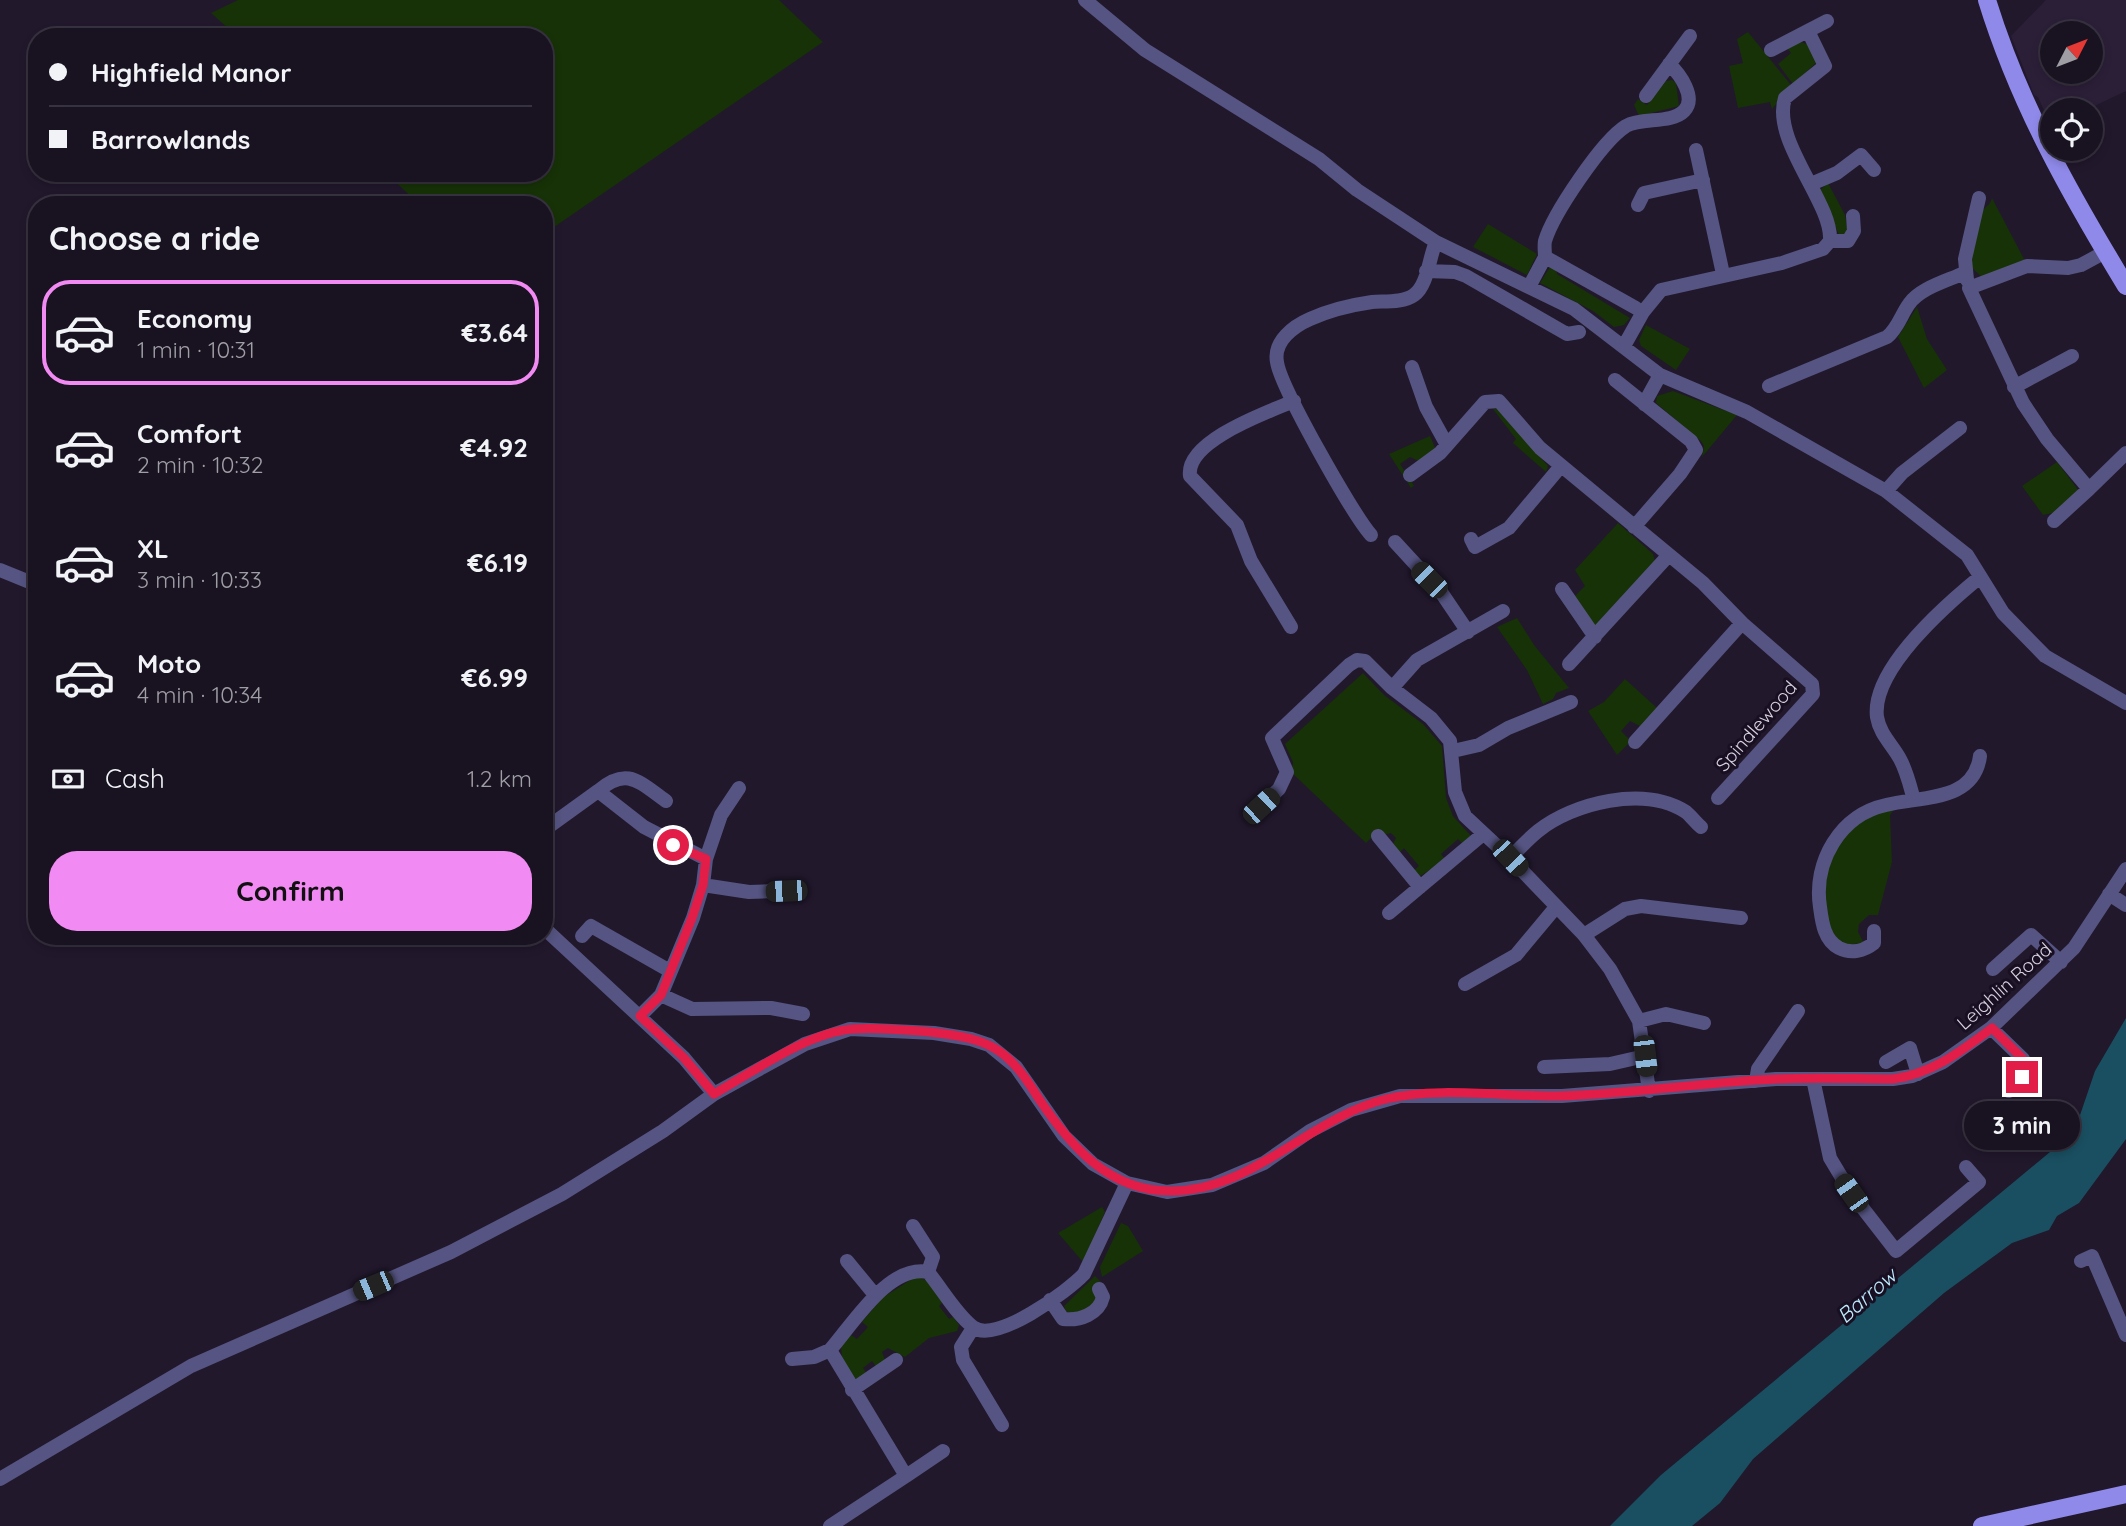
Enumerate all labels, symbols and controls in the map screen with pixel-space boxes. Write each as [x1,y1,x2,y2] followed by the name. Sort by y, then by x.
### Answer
[2040,21,2104,84] north arrow
[2040,21,2103,161] map controls
[91,56,292,89] text: Highfield Manor
[2040,98,2103,161] button: locate
[91,123,250,156] text: Barrowlands
[49,218,261,258] text: Choose a ride
[53,301,116,364] icon: car
[137,302,252,335] text: Economy
[462,316,528,349] text: €3.64
[137,335,255,364] text: 1 min · 10:31
[53,416,116,479] icon: car
[137,417,242,450] text: Comfort
[460,431,528,464] text: €4.92
[137,450,264,479] text: 2 min · 10:32
[53,531,116,594] icon: car
[137,532,169,565] text: XL
[467,546,528,579] text: €6.19
[1407,558,1452,602] car
[137,565,262,594] text: 3 min · 10:33
[53,646,116,709] icon: car
[137,647,201,680] text: Moto
[461,661,528,694] text: €6.99
[1710,676,1802,776] street label: Spindlewood
[137,680,262,709] text: 4 min · 10:34
[49,760,87,798] icon: cash
[105,762,165,795] text: Cash
[467,764,532,793] text: 1.2 km
[1239,784,1284,828] car
[657,829,689,861] route start
[1488,835,1533,881] car
[49,851,532,931] button: Confirm
[765,880,808,902] car
[1952,937,2056,1035] street label: Leighlin Road
[1633,1034,1658,1078] car
[2006,1061,2038,1093] route end
[1964,1102,2080,1150] callout: 3 min
[1992,1111,2052,1140] text: 3 min
[1831,1170,1872,1216] car
[1831,1261,1903,1328] water label: Barrow
[350,1268,397,1304] car

